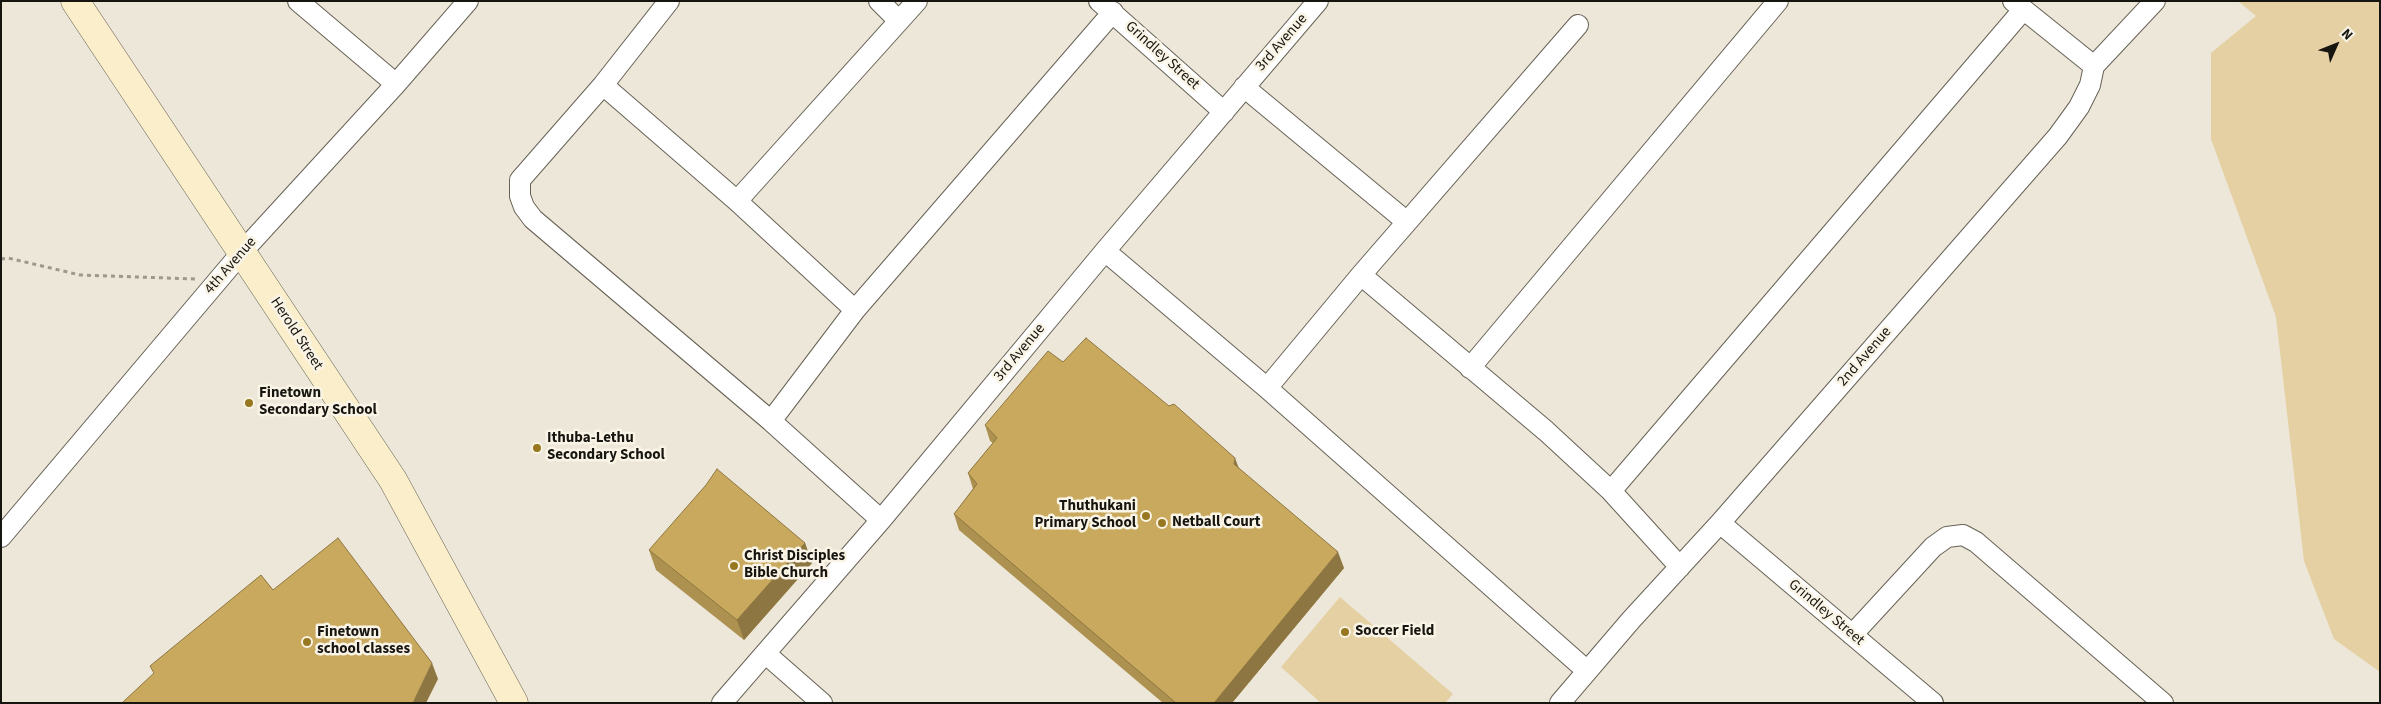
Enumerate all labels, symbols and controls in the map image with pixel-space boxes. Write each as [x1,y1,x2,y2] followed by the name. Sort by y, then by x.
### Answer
[1252,11,1312,75] street label: 3rd Avenue
[1121,18,1203,94] street label: Grindley Street
[2311,20,2361,70] north arrow
[2336,24,2357,45] text: N
[201,234,261,298] street label: 4th Avenue
[266,294,326,374] street label: Herold Street
[991,320,1049,386] street label: 3rd Avenue
[1834,323,1896,391] street label: 2nd Avenue
[259,385,377,420] place label: Finetown Secondary School
[243,397,255,409] marker: Finetown Secondary School
[547,430,665,465] place label: Ithuba-Lethu Secondary School
[531,442,543,454] marker: Ithuba-Lethu Secondary School
[1034,498,1136,533] place label: Thuthukani Primary School
[1140,510,1152,522] marker: Thuthukani Primary School
[1172,514,1261,532] place label: Netball Court
[1156,517,1168,529] marker: Netball Court
[744,548,845,583] place label: Christ Disciples Bible Church
[728,560,740,572] marker: Christ Disciples Bible Church
[1784,576,1868,650] street label: Grindley Street
[1355,623,1434,641] place label: Soccer Field
[317,624,410,659] place label: Finetown school classes
[1339,626,1351,638] marker: Soccer Field
[301,636,313,648] marker: Finetown school classes

